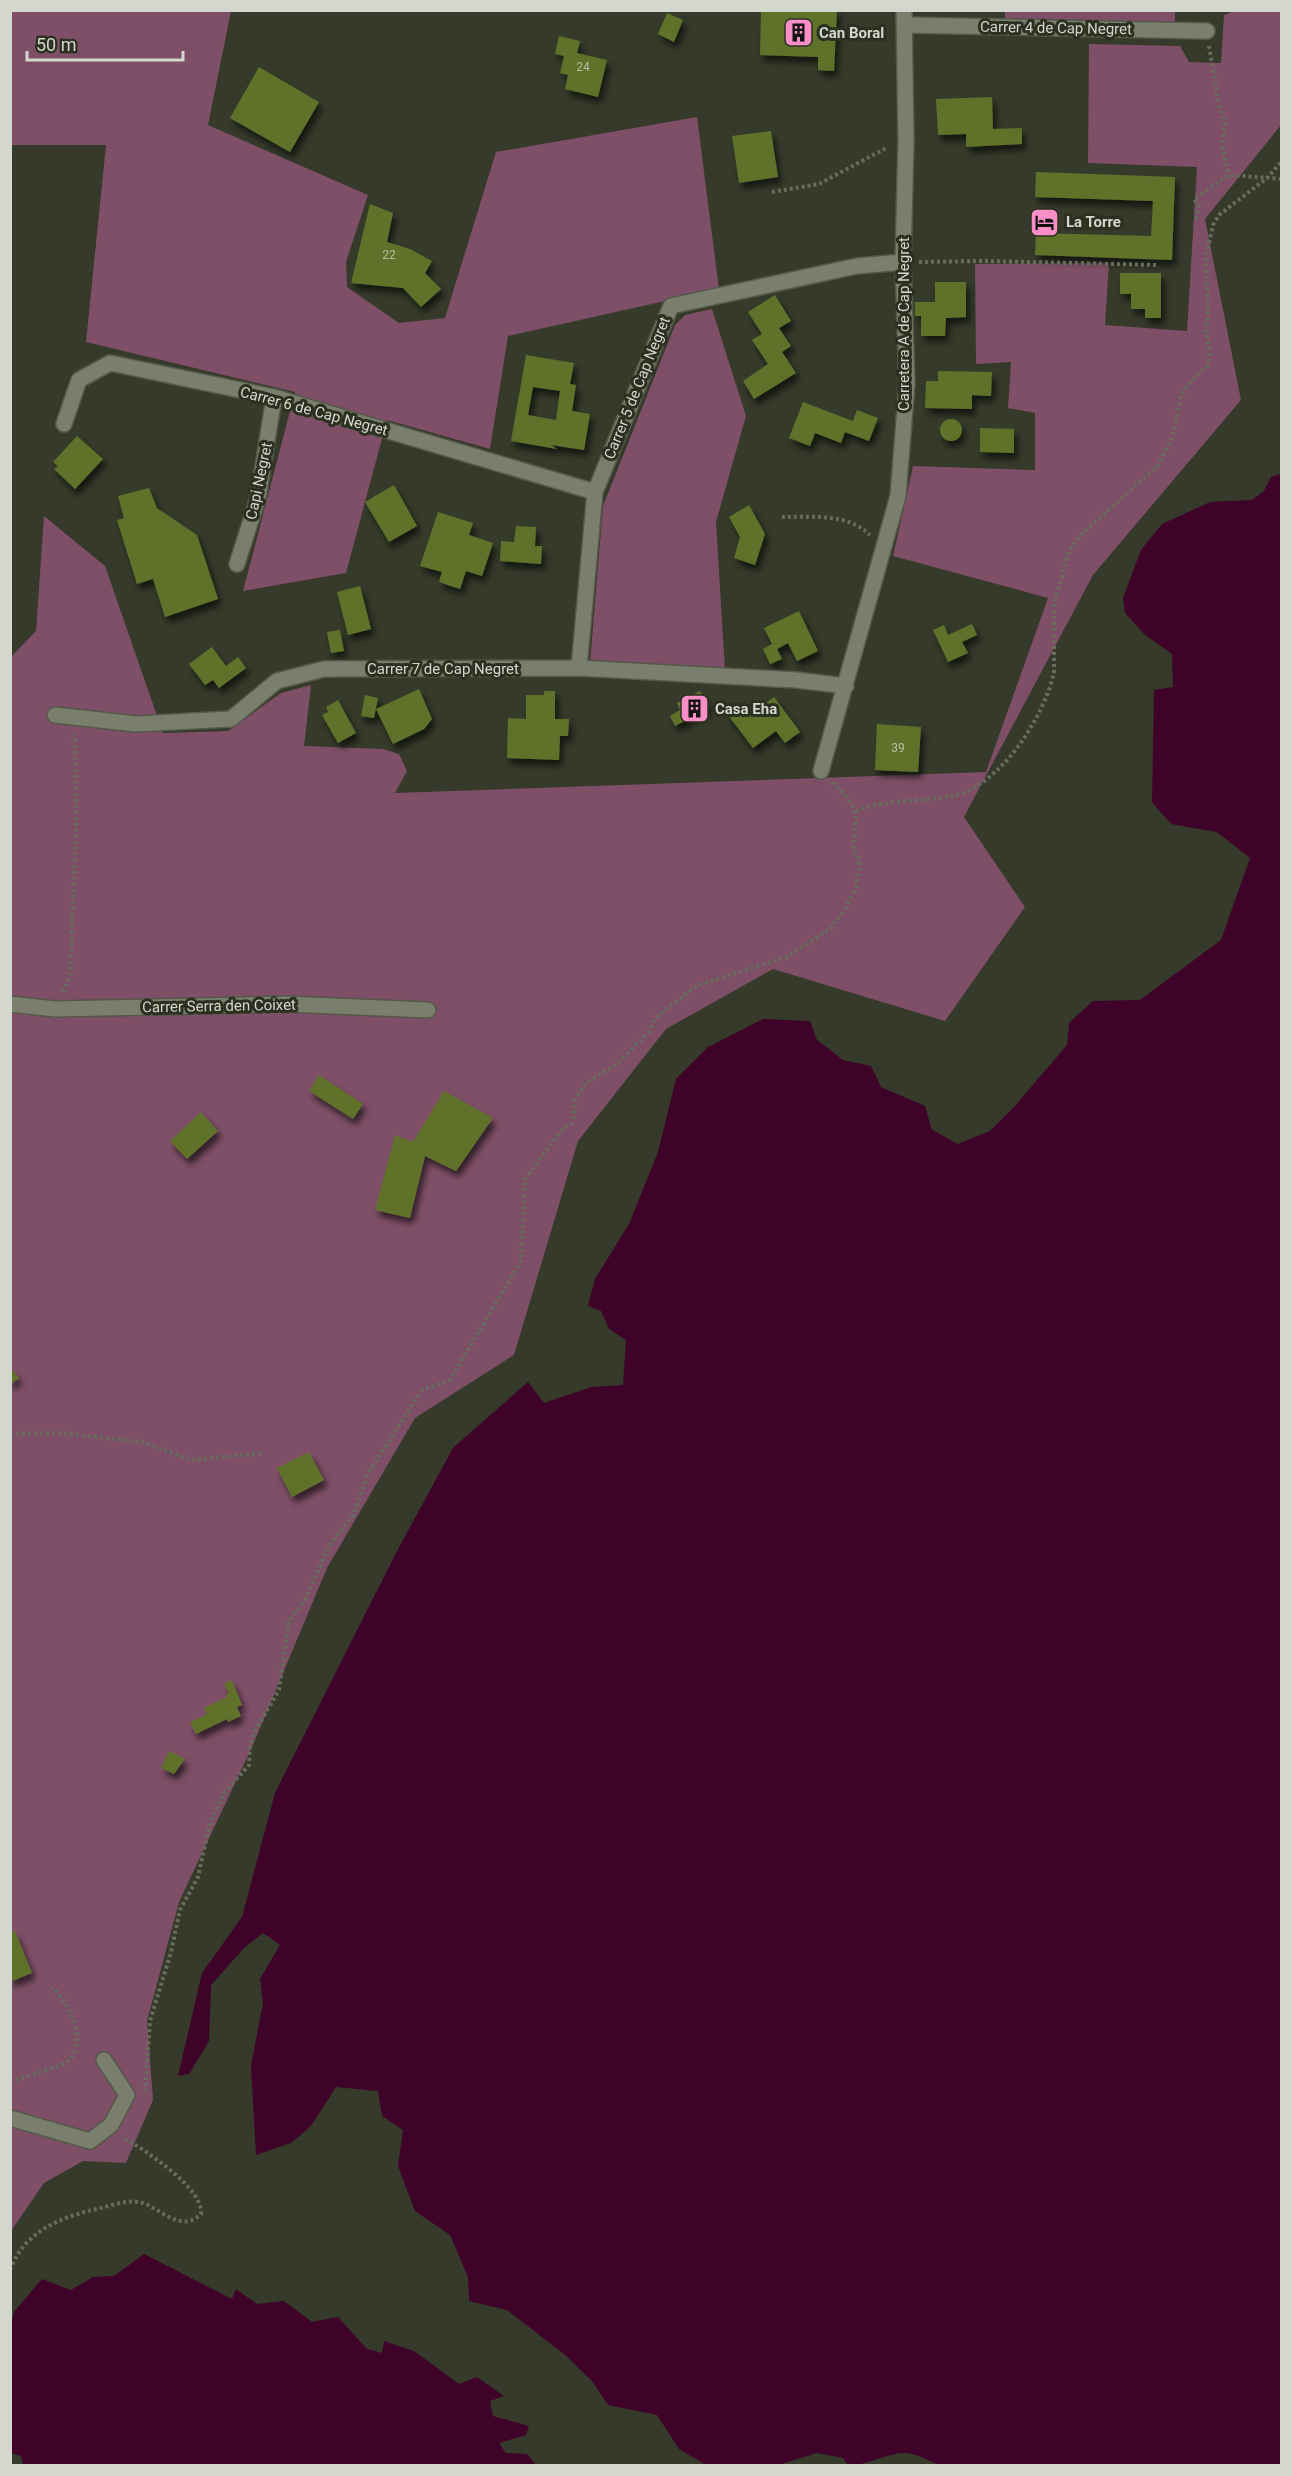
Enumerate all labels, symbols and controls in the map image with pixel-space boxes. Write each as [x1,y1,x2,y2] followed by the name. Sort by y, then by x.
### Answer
[782,17,814,49] building icon: Can Boral
[980,18,1132,38] street label: Carrer 4 de Cap Negret
[27,24,183,62] scale bar
[819,24,884,42] place label: Can Boral
[36,34,76,55] text: 50 m
[576,60,590,74] house number: 24
[1029,206,1061,238] hotel icon: La Torre
[1066,213,1121,231] place label: La Torre
[895,237,913,411] street label: Carretera A de Cap Negret
[382,248,396,262] house number: 22
[600,314,674,462] street label: Carrer 5 de Cap Negret
[238,383,390,439] street label: Carrer 6 de Cap Negret
[242,441,276,521] street label: Capi Negret
[367,660,519,678] street label: Carrer 7 de Cap Negret
[678,693,710,725] building icon: Casa Eha
[715,700,777,718] place label: Casa Eha
[891,741,905,755] house number: 39
[142,996,296,1016] street label: Carrer Serra den Coixet

